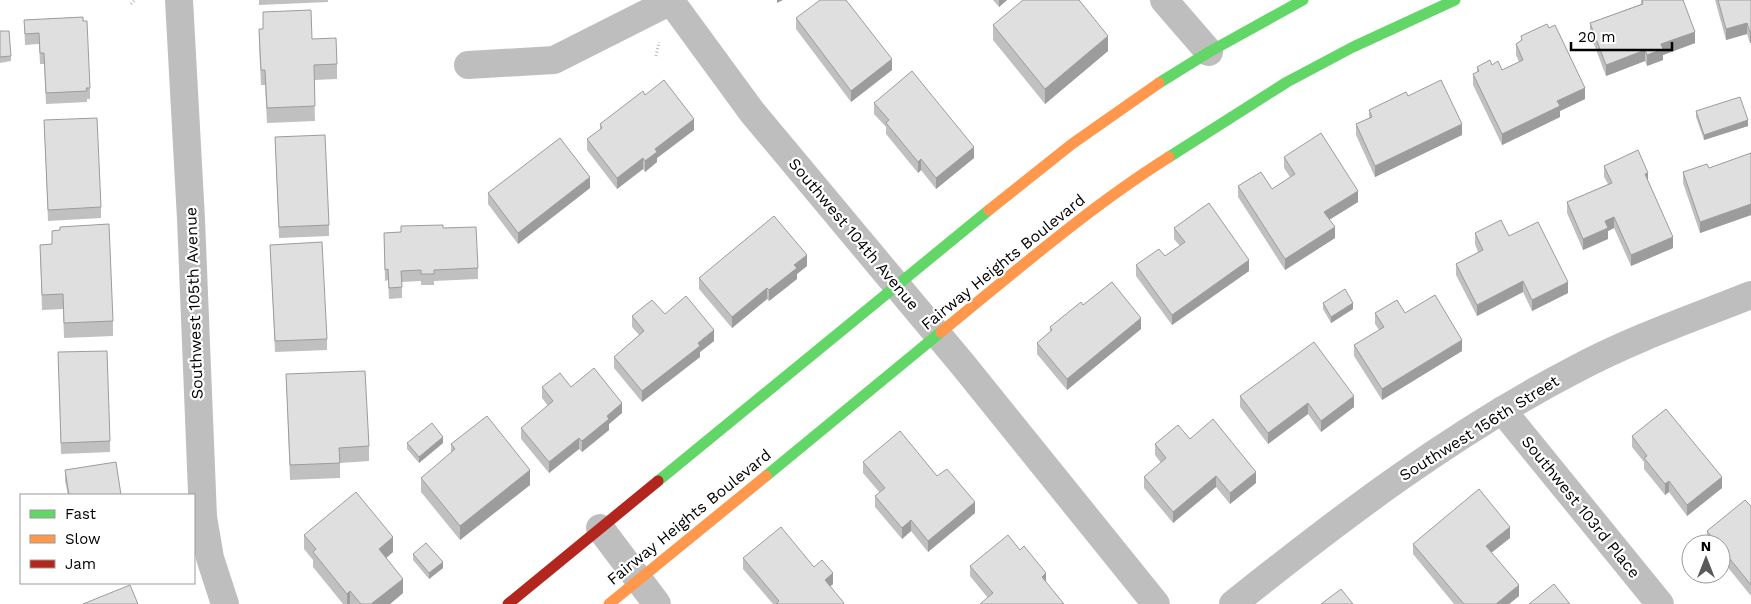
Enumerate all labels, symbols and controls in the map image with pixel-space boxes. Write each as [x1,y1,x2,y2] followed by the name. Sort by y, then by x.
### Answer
[1571,20,1672,52] scale bar
[1578,28,1616,46] text: 20 m
[785,154,923,314] street label: Southwest 104th Avenue
[917,190,1089,334] street label: Fairway Heights Boulevard
[181,207,207,399] street label: Southwest 105th Avenue
[1396,371,1562,485] street label: Southwest 156th Street
[1518,432,1644,582] street label: Southwest 103rd Place
[603,445,775,589] street label: Fairway Heights Boulevard
[20,494,195,584] legend
[65,505,97,523] text: Fast
[65,530,101,548] text: Slow
[1681,534,1731,584] north arrow
[1701,538,1711,554] text: N
[65,555,96,573] text: Jam

